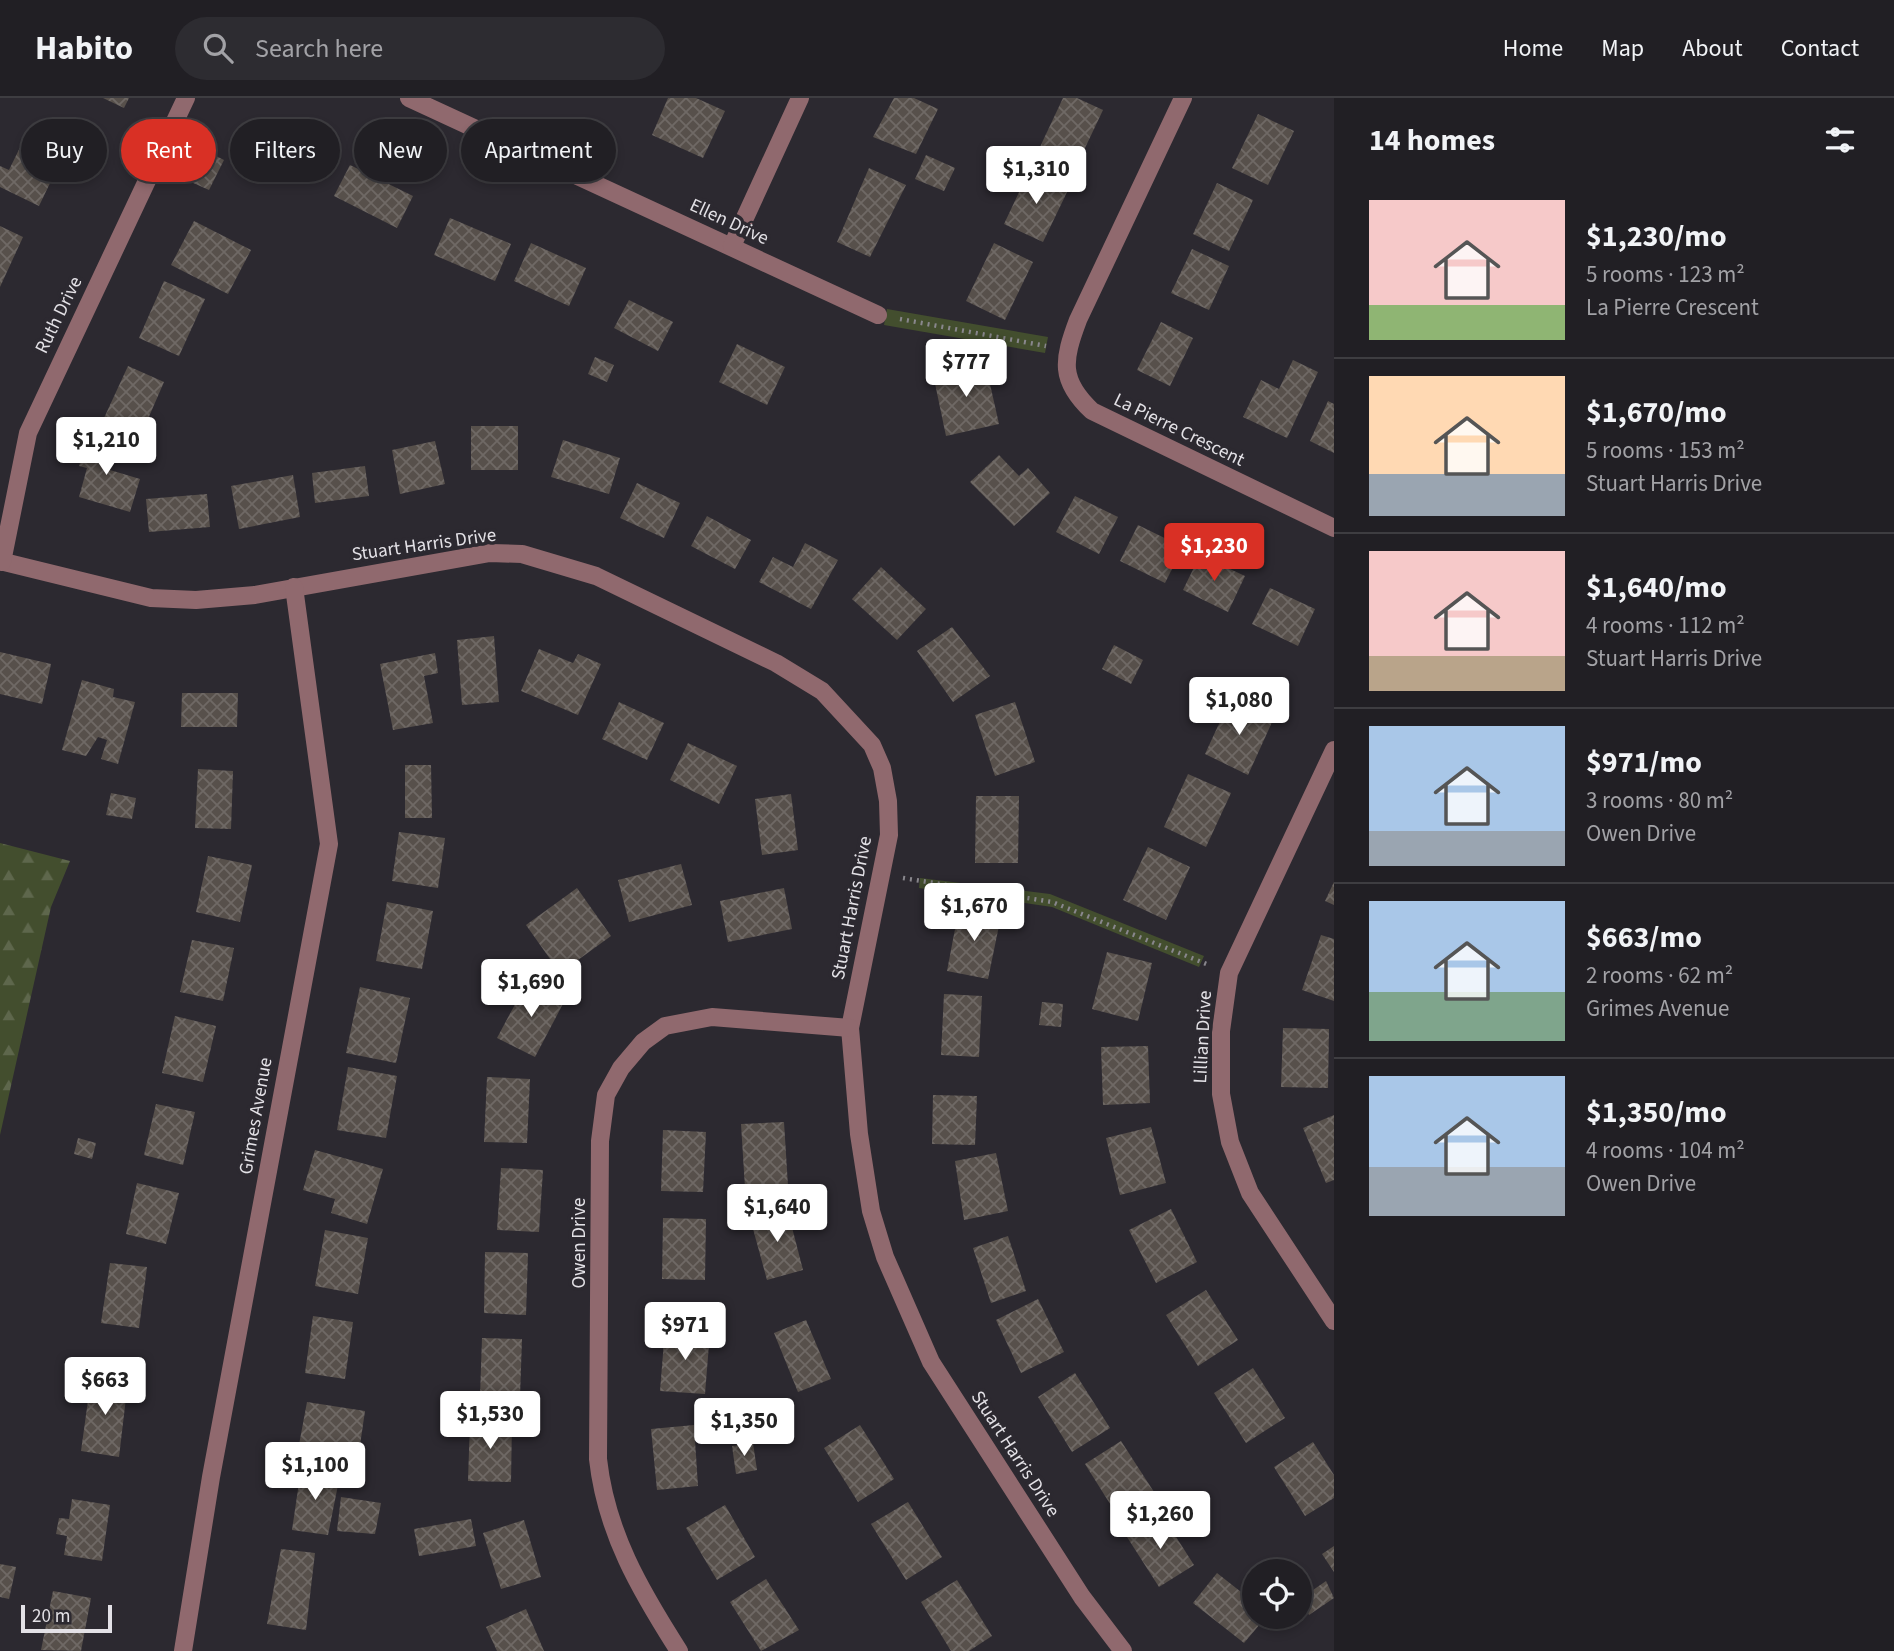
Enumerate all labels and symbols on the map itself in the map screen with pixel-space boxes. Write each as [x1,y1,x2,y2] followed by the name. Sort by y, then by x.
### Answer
[979,146,1093,206] pin: $1,310
[685,192,773,252] street label: Ellen Drive
[29,272,89,358] street label: Ruth Drive
[925,340,1007,399] pin: $777
[1109,387,1250,474] street label: La Pierre Crescent
[49,418,163,477] pin: $1,210
[350,521,498,569] street label: Stuart Harris Drive
[1157,524,1271,583] pin: $1,230
[1182,678,1296,737] pin: $1,080
[825,834,879,982] street label: Stuart Harris Drive
[917,884,1031,943] pin: $1,670
[474,960,588,1019] pin: $1,690
[1187,990,1219,1084] street label: Lillian Drive
[232,1055,280,1177] street label: Grimes Avenue
[720,1184,834,1244] pin: $1,640
[566,1197,593,1289] street label: Owen Drive
[644,1302,726,1362] pin: $971
[64,1358,146,1417] pin: $663
[964,1386,1066,1522] street label: Stuart Harris Drive
[433,1392,547,1451] pin: $1,530
[687,1398,801,1458] pin: $1,350
[258,1442,372,1502] pin: $1,100
[1103,1492,1217,1551] pin: $1,260
[21,1602,112,1634] scale bar

